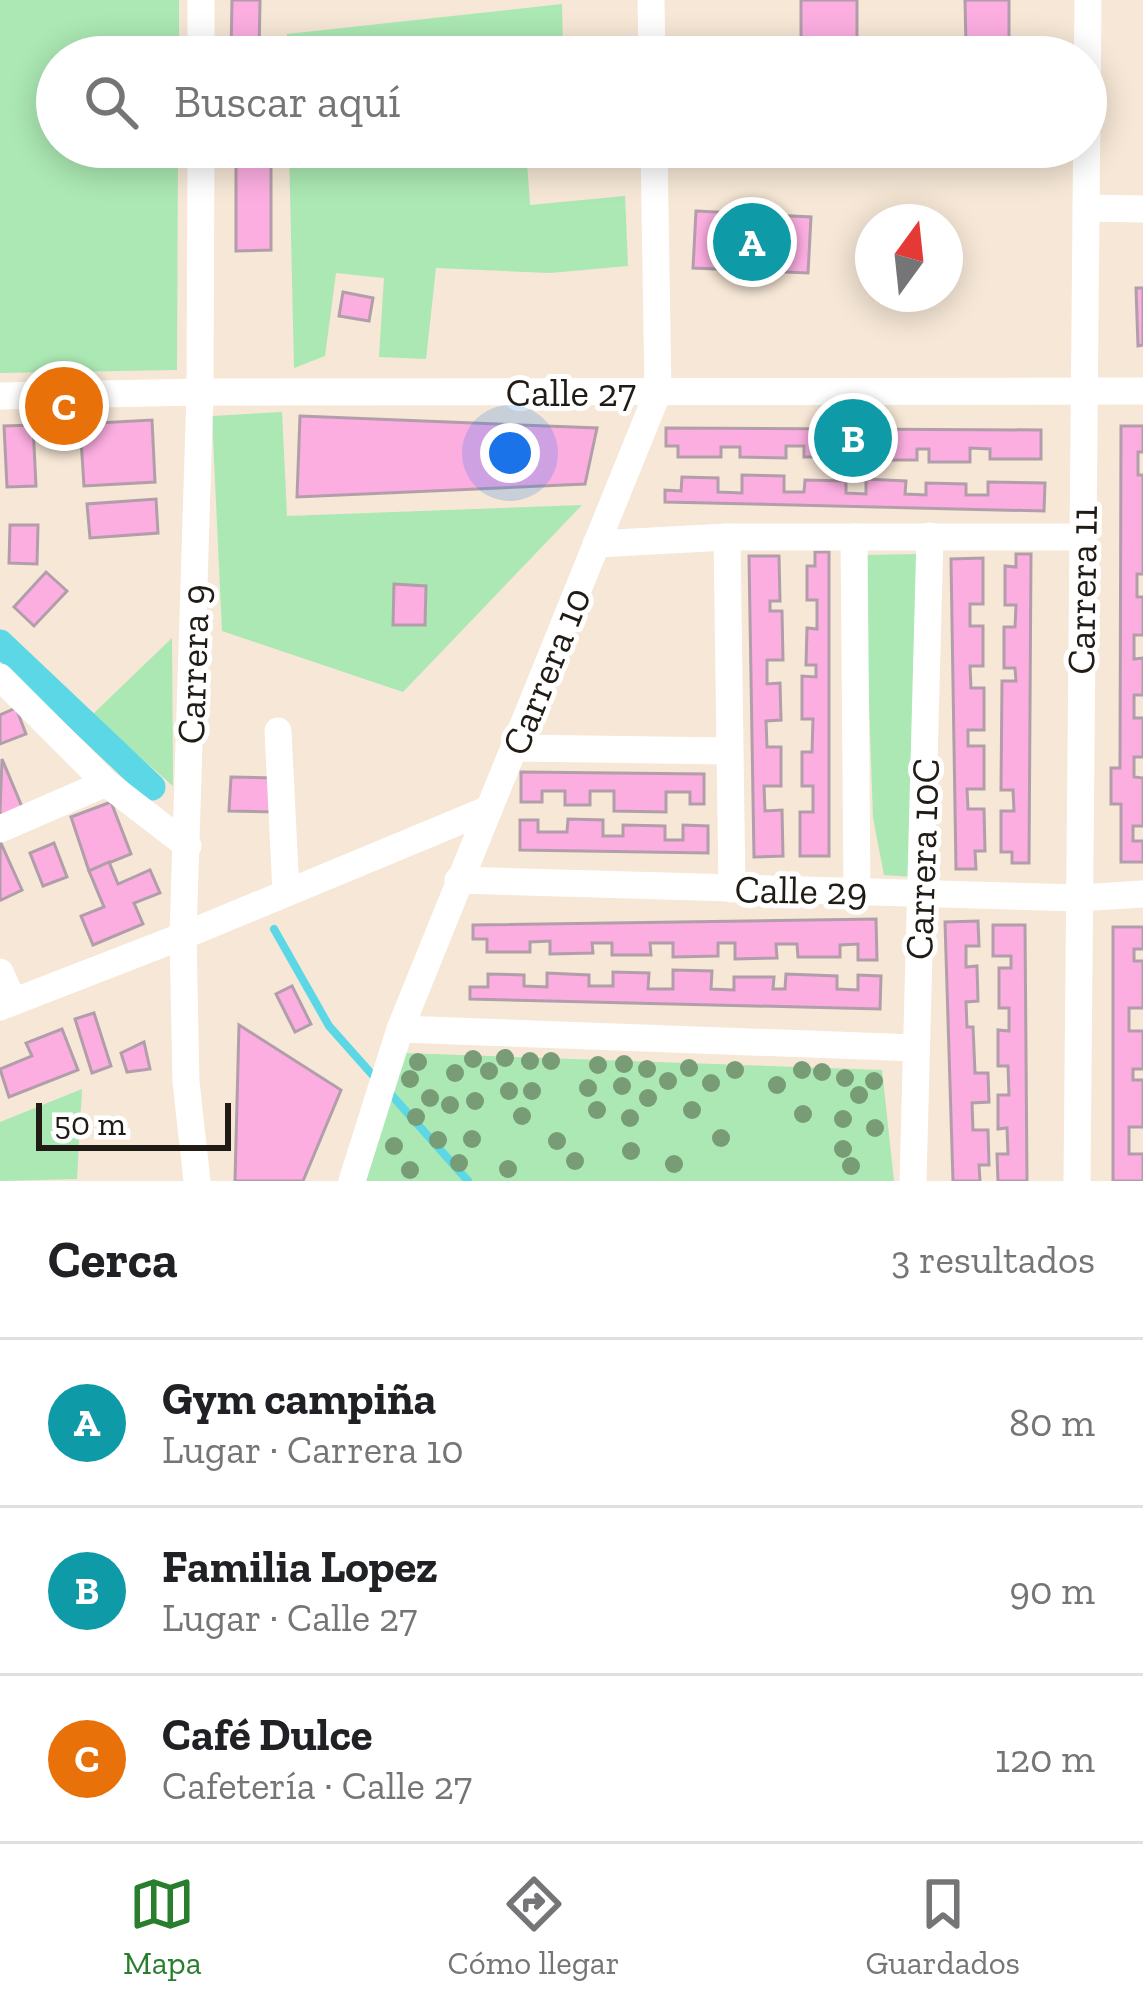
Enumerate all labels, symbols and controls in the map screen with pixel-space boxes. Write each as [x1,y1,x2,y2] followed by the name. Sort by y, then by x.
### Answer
[36,36,1107,168] search box
[78,69,144,135] icon: search
[174,75,401,129] text: Buscar aquí
[713,197,791,287] pin: A
[855,204,963,312] north arrow
[25,361,103,451] pin: C
[506,369,636,416] street label: Calle 27
[814,393,892,483] pin: B
[480,423,540,483] your location
[1057,505,1107,675] street label: Carrera 11
[491,580,601,762] street label: Carrera 10
[167,583,219,745] street label: Carrera 9
[895,757,949,961] street label: Carrera 10C
[734,865,868,915] street label: Calle 29
[36,1097,231,1150] scale bar
[54,1104,126,1143] text: 50 m
[48,1229,178,1290] text: Cerca
[891,1236,1095,1283] text: 3 resultados
[162,1372,436,1426] text: Gym campiña
[74,1399,100,1446] text: A
[1009,1399,1095,1446] text: 80 m
[162,1426,464,1473] text: Lugar · Carrera 10
[162,1540,438,1594] text: Familia Lopez
[75,1567,99,1614] text: B
[1009,1567,1095,1614] text: 90 m
[162,1594,417,1641] text: Lugar · Calle 27
[162,1708,373,1762] text: Café Dulce
[74,1735,100,1782] text: C
[995,1735,1095,1782] text: 120 m
[162,1762,472,1809] text: Cafetería · Calle 27
[123,1871,202,1982] tab: Mapa
[448,1871,620,1982] tab: Cómo llegar
[865,1871,1020,1982] tab: Guardados

